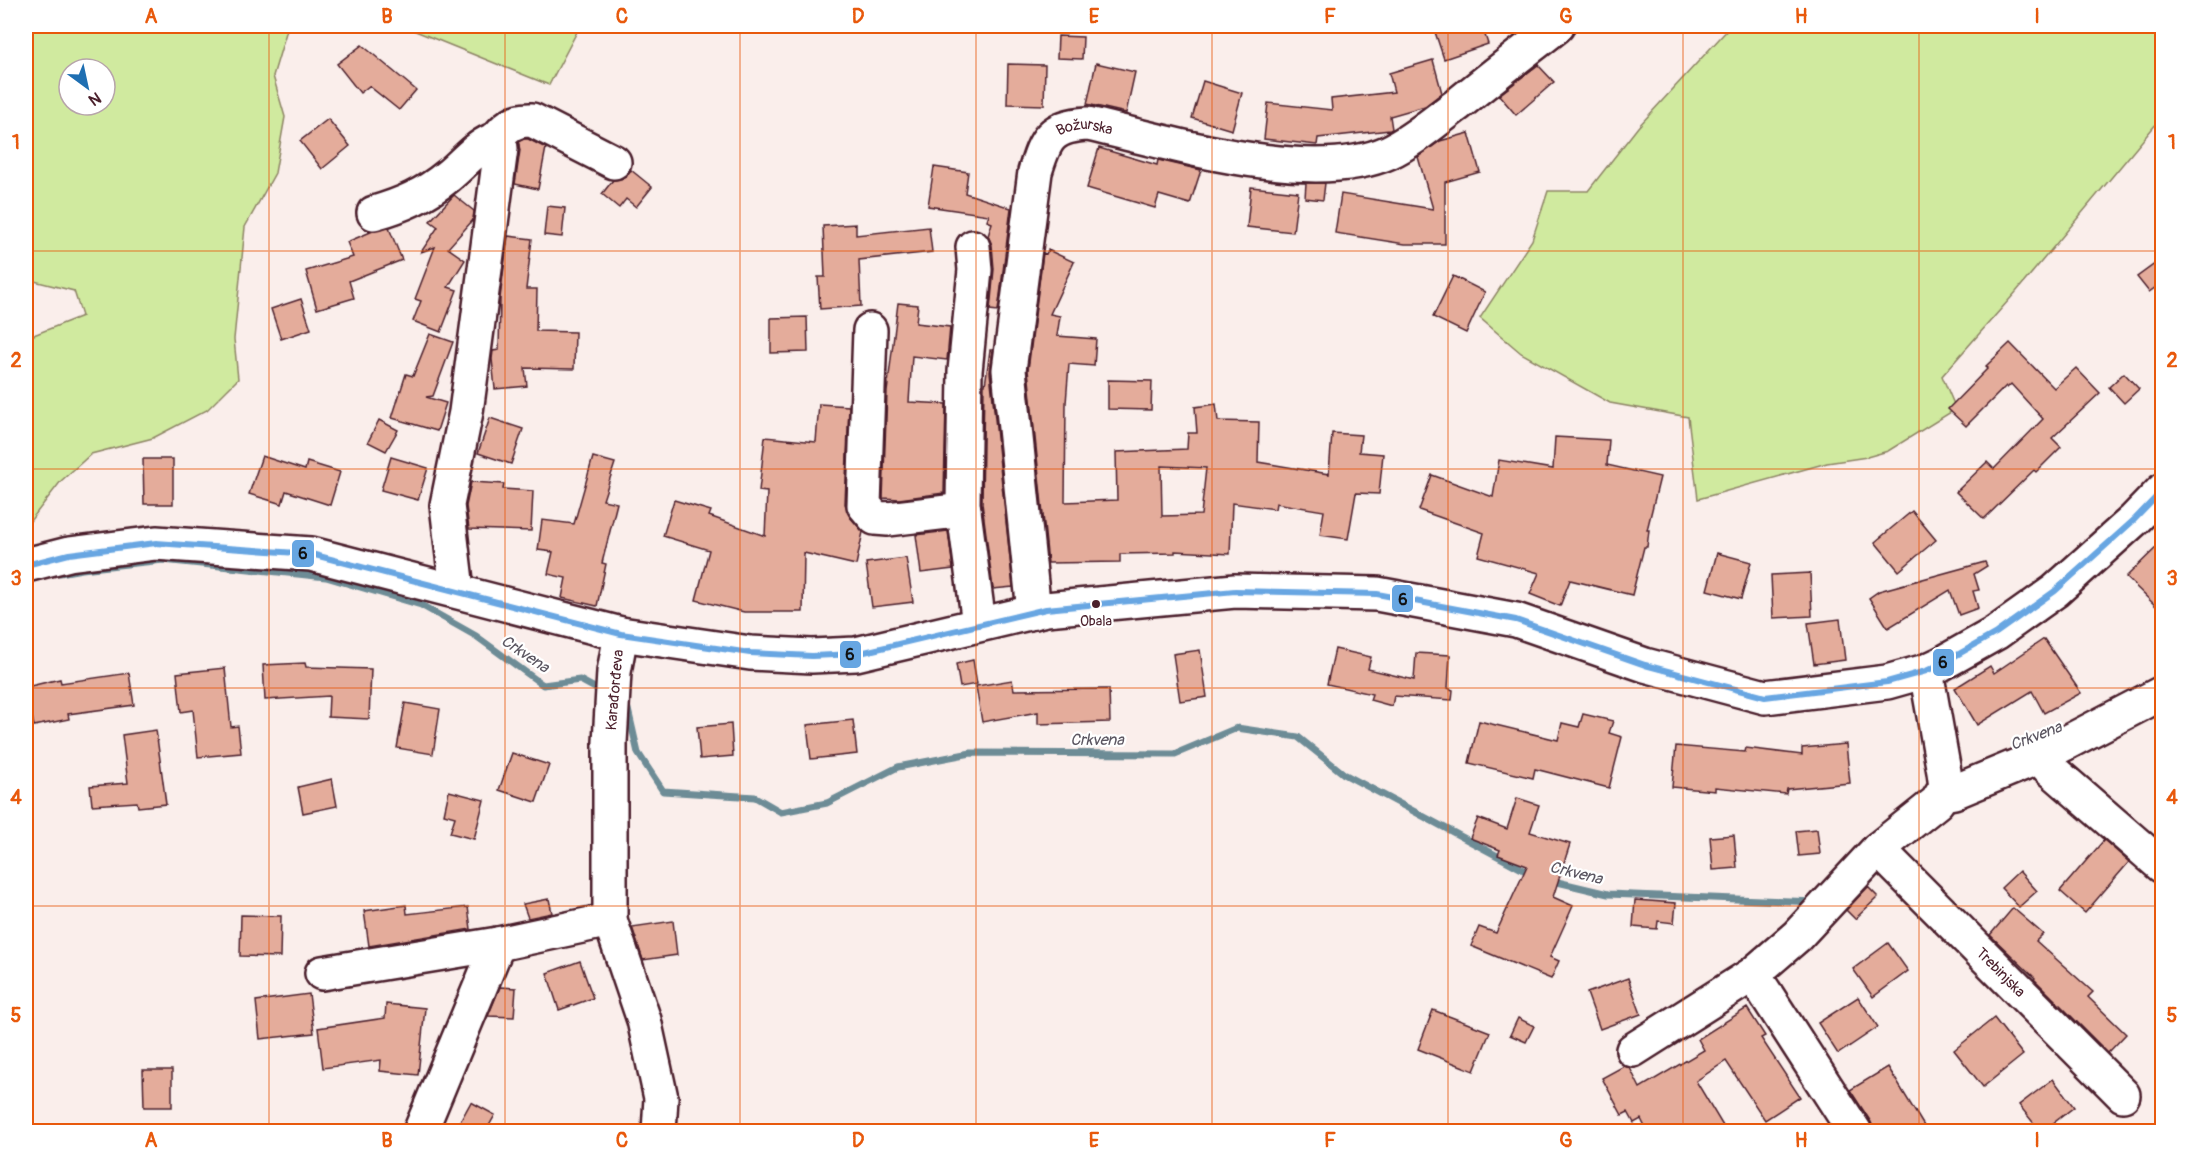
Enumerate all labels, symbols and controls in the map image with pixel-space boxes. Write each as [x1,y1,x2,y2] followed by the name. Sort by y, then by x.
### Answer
[145,4,158,29] text: A
[381,4,393,29] text: B
[616,4,628,29] text: C
[852,4,865,29] text: D
[1089,4,1100,29] text: E
[1324,4,1336,29] text: F
[1559,4,1573,29] text: G
[1795,4,1808,29] text: H
[2034,4,2040,29] text: I
[57,57,117,117] north arrow
[84,87,105,110] text: N
[1053,114,1115,140] street label: Božurska
[12,130,20,155] text: 1
[2168,130,2176,155] text: 1
[10,348,22,373] text: 2
[2166,348,2178,373] text: 2
[291,539,315,568] line badge: 6
[298,544,308,564] text: 6
[10,566,22,591] text: 3
[2166,566,2178,591] text: 3
[1391,584,1414,613] line badge: 6
[1398,590,1408,610] text: 6
[1090,598,1102,610] marker: Obala
[1080,613,1112,630] place label: Obala
[497,631,554,678] water label: Crkvena
[839,640,862,669] line badge: 6
[845,645,855,665] text: 6
[1932,648,1955,677] line badge: 6
[602,649,628,731] street label: Karađorđeva
[1938,653,1948,673] text: 6
[2007,717,2066,755] water label: Crkvena
[1070,730,1125,750] water label: Crkvena
[10,785,22,810] text: 4
[2166,785,2178,810] text: 4
[1548,857,1606,890] water label: Crkvena
[1972,944,2029,1001] street label: Trebinjska
[11,1003,22,1028] text: 5
[2167,1003,2178,1028] text: 5
[145,1128,158,1153] text: A
[381,1128,393,1153] text: B
[616,1128,628,1153] text: C
[852,1128,865,1153] text: D
[1089,1128,1100,1153] text: E
[1324,1128,1336,1153] text: F
[1559,1128,1573,1153] text: G
[1795,1128,1808,1153] text: H
[2034,1128,2040,1153] text: I

